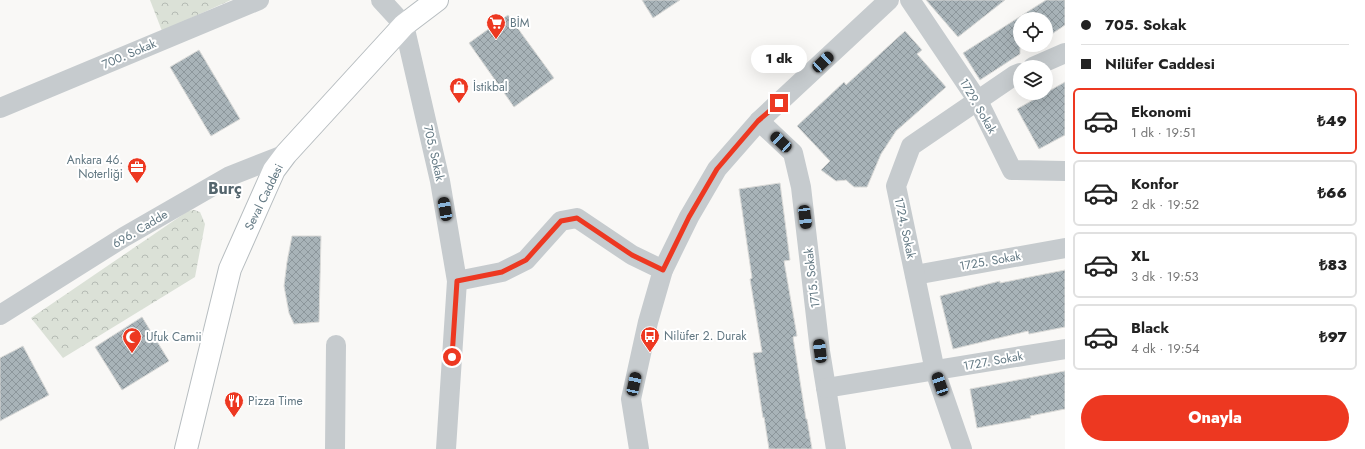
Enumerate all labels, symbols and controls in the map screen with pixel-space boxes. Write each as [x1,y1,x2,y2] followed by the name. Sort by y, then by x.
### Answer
[485,12,507,40] supermarket icon: BİM
[1013,12,1053,100] map controls
[1013,12,1053,52] button: locate
[510,14,530,32] place label: BİM
[1105,14,1187,36] text: 705. Sokak
[99,34,160,73] street label: 700. Sokak
[751,45,807,73] callout: 1 dk
[766,49,793,68] text: 1 dk
[810,49,836,75] car
[1105,53,1215,75] text: Nilüfer Caddesi
[1013,60,1053,100] button: layers
[955,75,1001,138] street label: 1729. Sokak
[448,76,470,104] shop icon: İstikbal
[473,78,507,96] place label: İstikbal
[770,94,788,112] route end
[1131,101,1191,123] text: Ekonomi
[1083,103,1119,139] icon: car
[1317,110,1347,132] text: ₺49
[419,123,449,183] street label: 705. Sokak
[1131,123,1196,142] text: 1 dk · 19:51
[768,129,794,155] car
[67,151,123,183] place label: Ankara 46. Noterliği
[126,156,148,184] office icon: Ankara 46. Noterliği
[240,161,288,233] street label: Seval Caddesi
[1131,173,1179,195] text: Konfor
[1083,175,1119,211] icon: car
[208,177,242,200] district label: Burç
[1318,182,1347,204] text: ₺66
[1131,195,1199,214] text: 2 dk · 19:52
[437,196,453,222] car
[890,196,920,261] street label: 1724. Sokak
[798,204,812,230] car
[109,205,171,253] street label: 696. Cadde
[1131,245,1149,267] text: XL
[799,246,825,309] street label: 1715. Sokak
[958,247,1023,275] street label: 1725. Sokak
[1083,247,1119,283] icon: car
[1319,254,1347,276] text: ₺83
[1131,267,1199,286] text: 3 dk · 19:53
[1131,317,1169,339] text: Black
[1083,319,1119,355] icon: car
[639,325,661,353] bus stop icon: Nilüfer 2. Durak
[121,326,143,354] mosque icon: Ufuk Camii
[1319,326,1347,348] text: ₺97
[664,327,747,345] place label: Nilüfer 2. Durak
[146,328,202,346] place label: Ufuk Camii
[813,338,827,364] car
[1131,339,1199,358] text: 4 dk · 19:54
[962,347,1025,375] street label: 1727. Sokak
[443,348,461,366] route start
[626,371,642,397] car
[930,371,950,397] car
[223,390,245,418] restaurant icon: Pizza Time
[248,392,303,410] place label: Pizza Time
[1081,395,1349,441] button: Onayla

